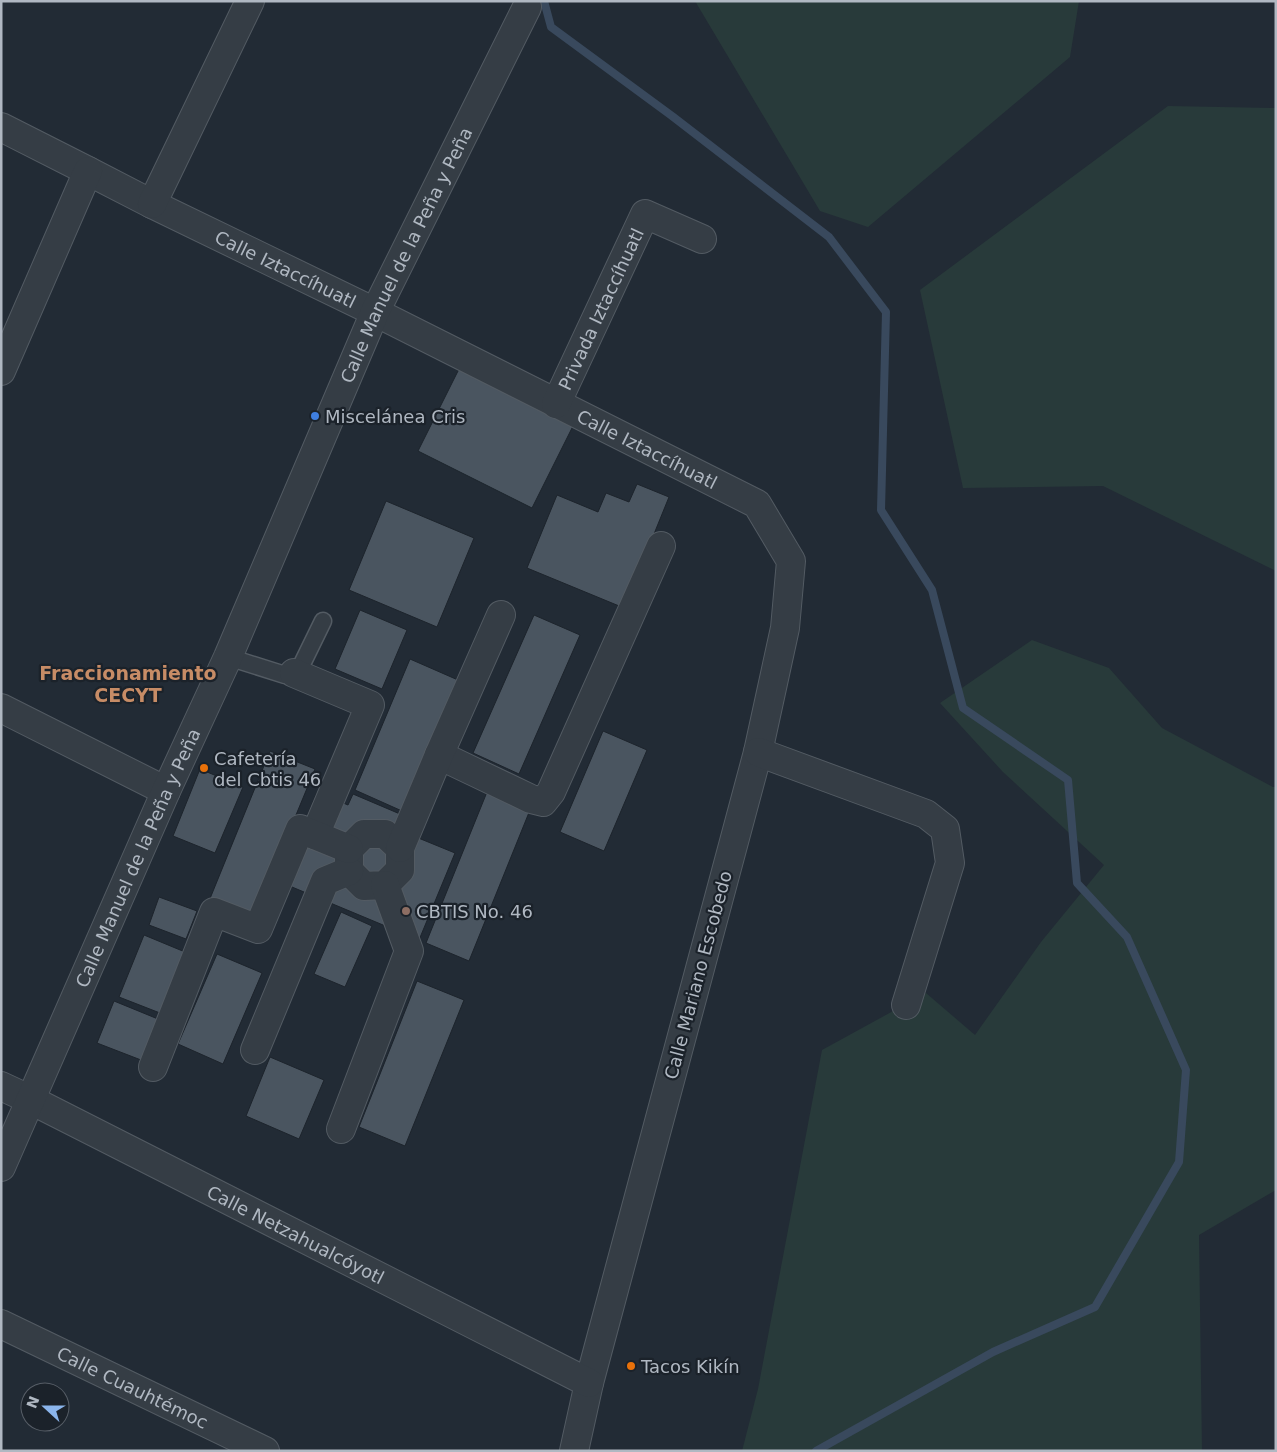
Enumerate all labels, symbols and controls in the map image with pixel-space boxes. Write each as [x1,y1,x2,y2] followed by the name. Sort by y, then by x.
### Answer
[336,123,476,386] street label: Calle Manuel de la Peña y Peña
[554,225,647,393] street label: Privada Iztaccíhuatl
[212,226,360,312] street label: Calle Iztaccíhuatl
[574,405,721,493] street label: Calle Iztaccíhuatl
[325,406,466,427] place label: Miscelánea Cris
[309,410,321,422] marker: Miscelánea Cris
[39,662,217,706] district label: Fraccionamiento CECYT
[71,725,204,991] street label: Calle Manuel de la Peña y Peña
[214,748,321,790] place label: Cafetería del Cbtis 46
[198,762,210,774] marker: Cafetería del Cbtis 46
[660,868,736,1082] street label: Calle Mariano Escobedo
[416,901,533,922] place label: CBTIS No. 46
[400,905,412,917] marker: CBTIS No. 46
[204,1181,388,1288] street label: Calle Netzahualcóyotl
[54,1342,211,1433] street label: Calle Cuauhtémoc
[640,1356,740,1377] place label: Tacos Kikín
[625,1360,637,1372] marker: Tacos Kikín
[20,1382,70,1432] north arrow
[23,1394,42,1411] text: N

